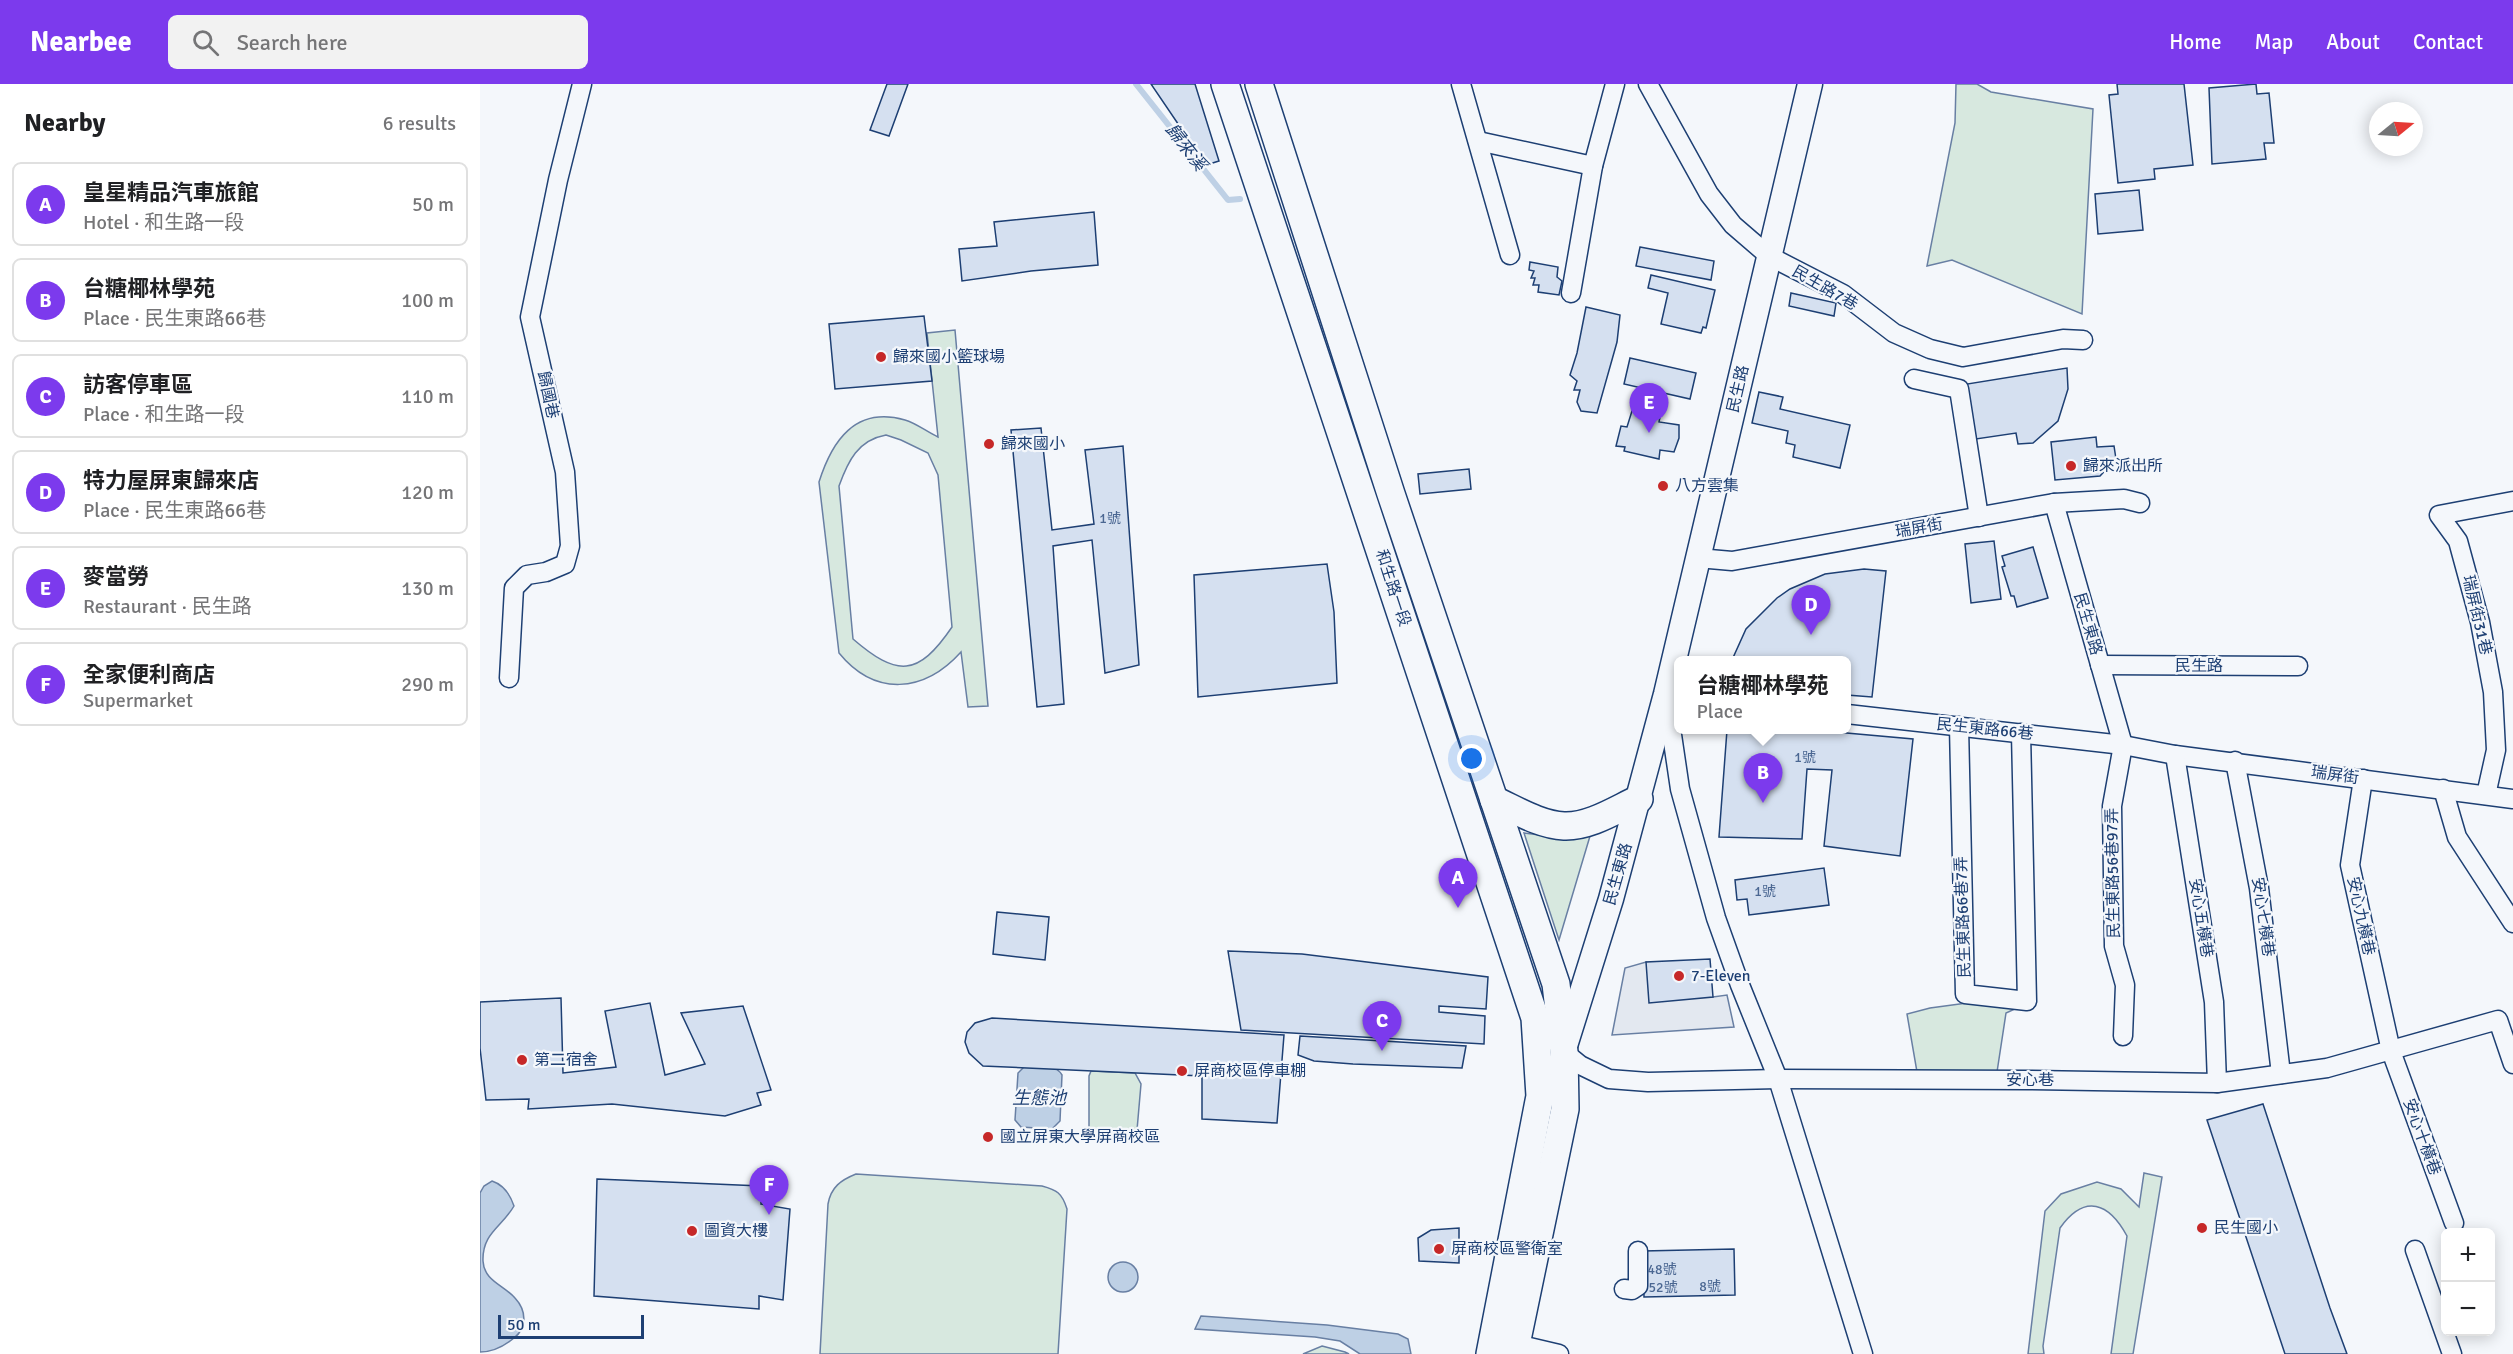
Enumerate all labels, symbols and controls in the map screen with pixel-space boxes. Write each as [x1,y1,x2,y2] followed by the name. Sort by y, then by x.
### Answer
[168,15,588,69] search box
[30,25,132,59] text: Nearbee
[189,26,222,59] icon: search
[237,29,348,56] text: Search here
[2169,29,2222,55] text: Home
[2255,29,2293,55] text: Map
[2326,29,2380,55] text: About
[2413,29,2483,55] text: Contact
[2369,102,2423,156] north arrow
[24,107,105,139] text: Nearby
[383,111,456,136] text: 6 results
[1161,119,1213,177] water label: 歸來溪
[83,179,259,206] text: 皇星精品汽車旅館
[39,192,52,217] text: A
[412,192,454,217] text: 50 m
[83,210,244,235] text: Hotel · 和生路一段
[1789,261,1861,315] street label: 民生路7巷
[83,275,215,302] text: 台糖椰林學苑
[39,288,52,313] text: B
[401,288,454,313] text: 100 m
[83,306,266,331] text: Place · 民生東路66巷
[893,347,1005,367] place label: 歸來國小籃球場
[874,350,888,364] marker: 歸來國小籃球場
[1723,363,1753,415] street label: 民生路
[533,369,563,421] street label: 歸國巷
[83,371,193,398] text: 訪客停車區
[39,384,52,409] text: C
[401,384,454,409] text: 110 m
[1630,384,1668,433] pin: E
[83,402,245,427] text: Place · 和生路一段
[1001,434,1065,454] place label: 歸來國小
[982,437,996,451] marker: 歸來國小
[2083,456,2163,476] place label: 歸來派出所
[2064,459,2078,473] marker: 歸來派出所
[83,467,259,494] text: 特力屋屏東歸來店
[1675,476,1739,496] place label: 八方雲集
[1656,479,1670,493] marker: 八方雲集
[39,480,52,505] text: D
[401,480,454,505] text: 120 m
[83,498,266,523] text: Place · 民生東路66巷
[1099,510,1121,527] house number: 1號
[1894,514,1944,542] street label: 瑞屏街
[1371,547,1415,629] street label: 和生路一段
[83,563,149,590] text: 麥當勞
[2458,573,2496,657] street label: 瑞屏街31巷
[40,576,51,601] text: E
[401,576,454,601] text: 130 m
[1792,586,1830,635] pin: D
[2070,590,2106,658] street label: 民生東路
[83,594,252,619] text: Restaurant · 民生路
[1674,656,1851,734] popup
[2175,656,2223,676] street label: 民生路
[83,661,215,688] text: 全家便利商店
[40,672,51,697] text: F
[401,672,454,697] text: 290 m
[1696,672,1829,699] text: 台糖椰林學苑
[83,688,193,713] text: Supermarket
[1696,699,1743,724] text: Place
[1936,714,2034,744] street label: 民生東路66巷
[1457,744,1486,773] your location
[1794,749,1816,766] house number: 1號
[1744,754,1782,803] pin: B
[2310,762,2360,788] street label: 瑞屏街
[2102,808,2124,938] street label: 民生東路56巷97弄
[1600,840,1636,908] street label: 民生東路
[1951,856,1975,978] street label: 民生東路66巷7弄
[1438,858,1478,908] pin: A
[2343,875,2379,957] street label: 安心九橫巷
[2248,876,2278,958] street label: 安心七橫巷
[2185,877,2217,959] street label: 安心五橫巷
[1754,883,1776,900] house number: 1號
[1691,966,1750,986] place label: 7-Eleven
[1672,969,1686,983] marker: 7-Eleven
[1362,1002,1402,1051] pin: C
[534,1050,598,1070] place label: 第二宿舍
[515,1053,529,1067] marker: 第二宿舍
[1194,1061,1306,1081] place label: 屏商校區停車棚
[1175,1064,1189,1078] marker: 屏商校區停車棚
[2006,1070,2054,1090] street label: 安心巷
[1012,1087,1068,1109] water label: 生態池
[2399,1096,2445,1178] street label: 安心十橫巷
[1000,1127,1160,1147] place label: 國立屏東大學屏商校區
[981,1130,995,1144] marker: 國立屏東大學屏商校區
[750,1166,788,1215] pin: F
[2214,1218,2278,1238] place label: 民生國小
[704,1221,768,1241] place label: 圖資大樓
[2195,1221,2209,1235] marker: 民生國小
[685,1224,699,1238] marker: 圖資大樓
[2441,1228,2495,1336] map controls
[2441,1228,2495,1282] button: +
[1451,1239,1563,1259] place label: 屏商校區警衛室
[1432,1242,1446,1256] marker: 屏商校區警衛室
[1647,1261,1677,1278] house number: 48號
[1699,1278,1721,1295] house number: 8號
[1648,1279,1678,1296] house number: 52號
[2441,1282,2495,1336] button: −
[498,1312,644,1340] scale bar
[507,1315,541,1335] text: 50 m

